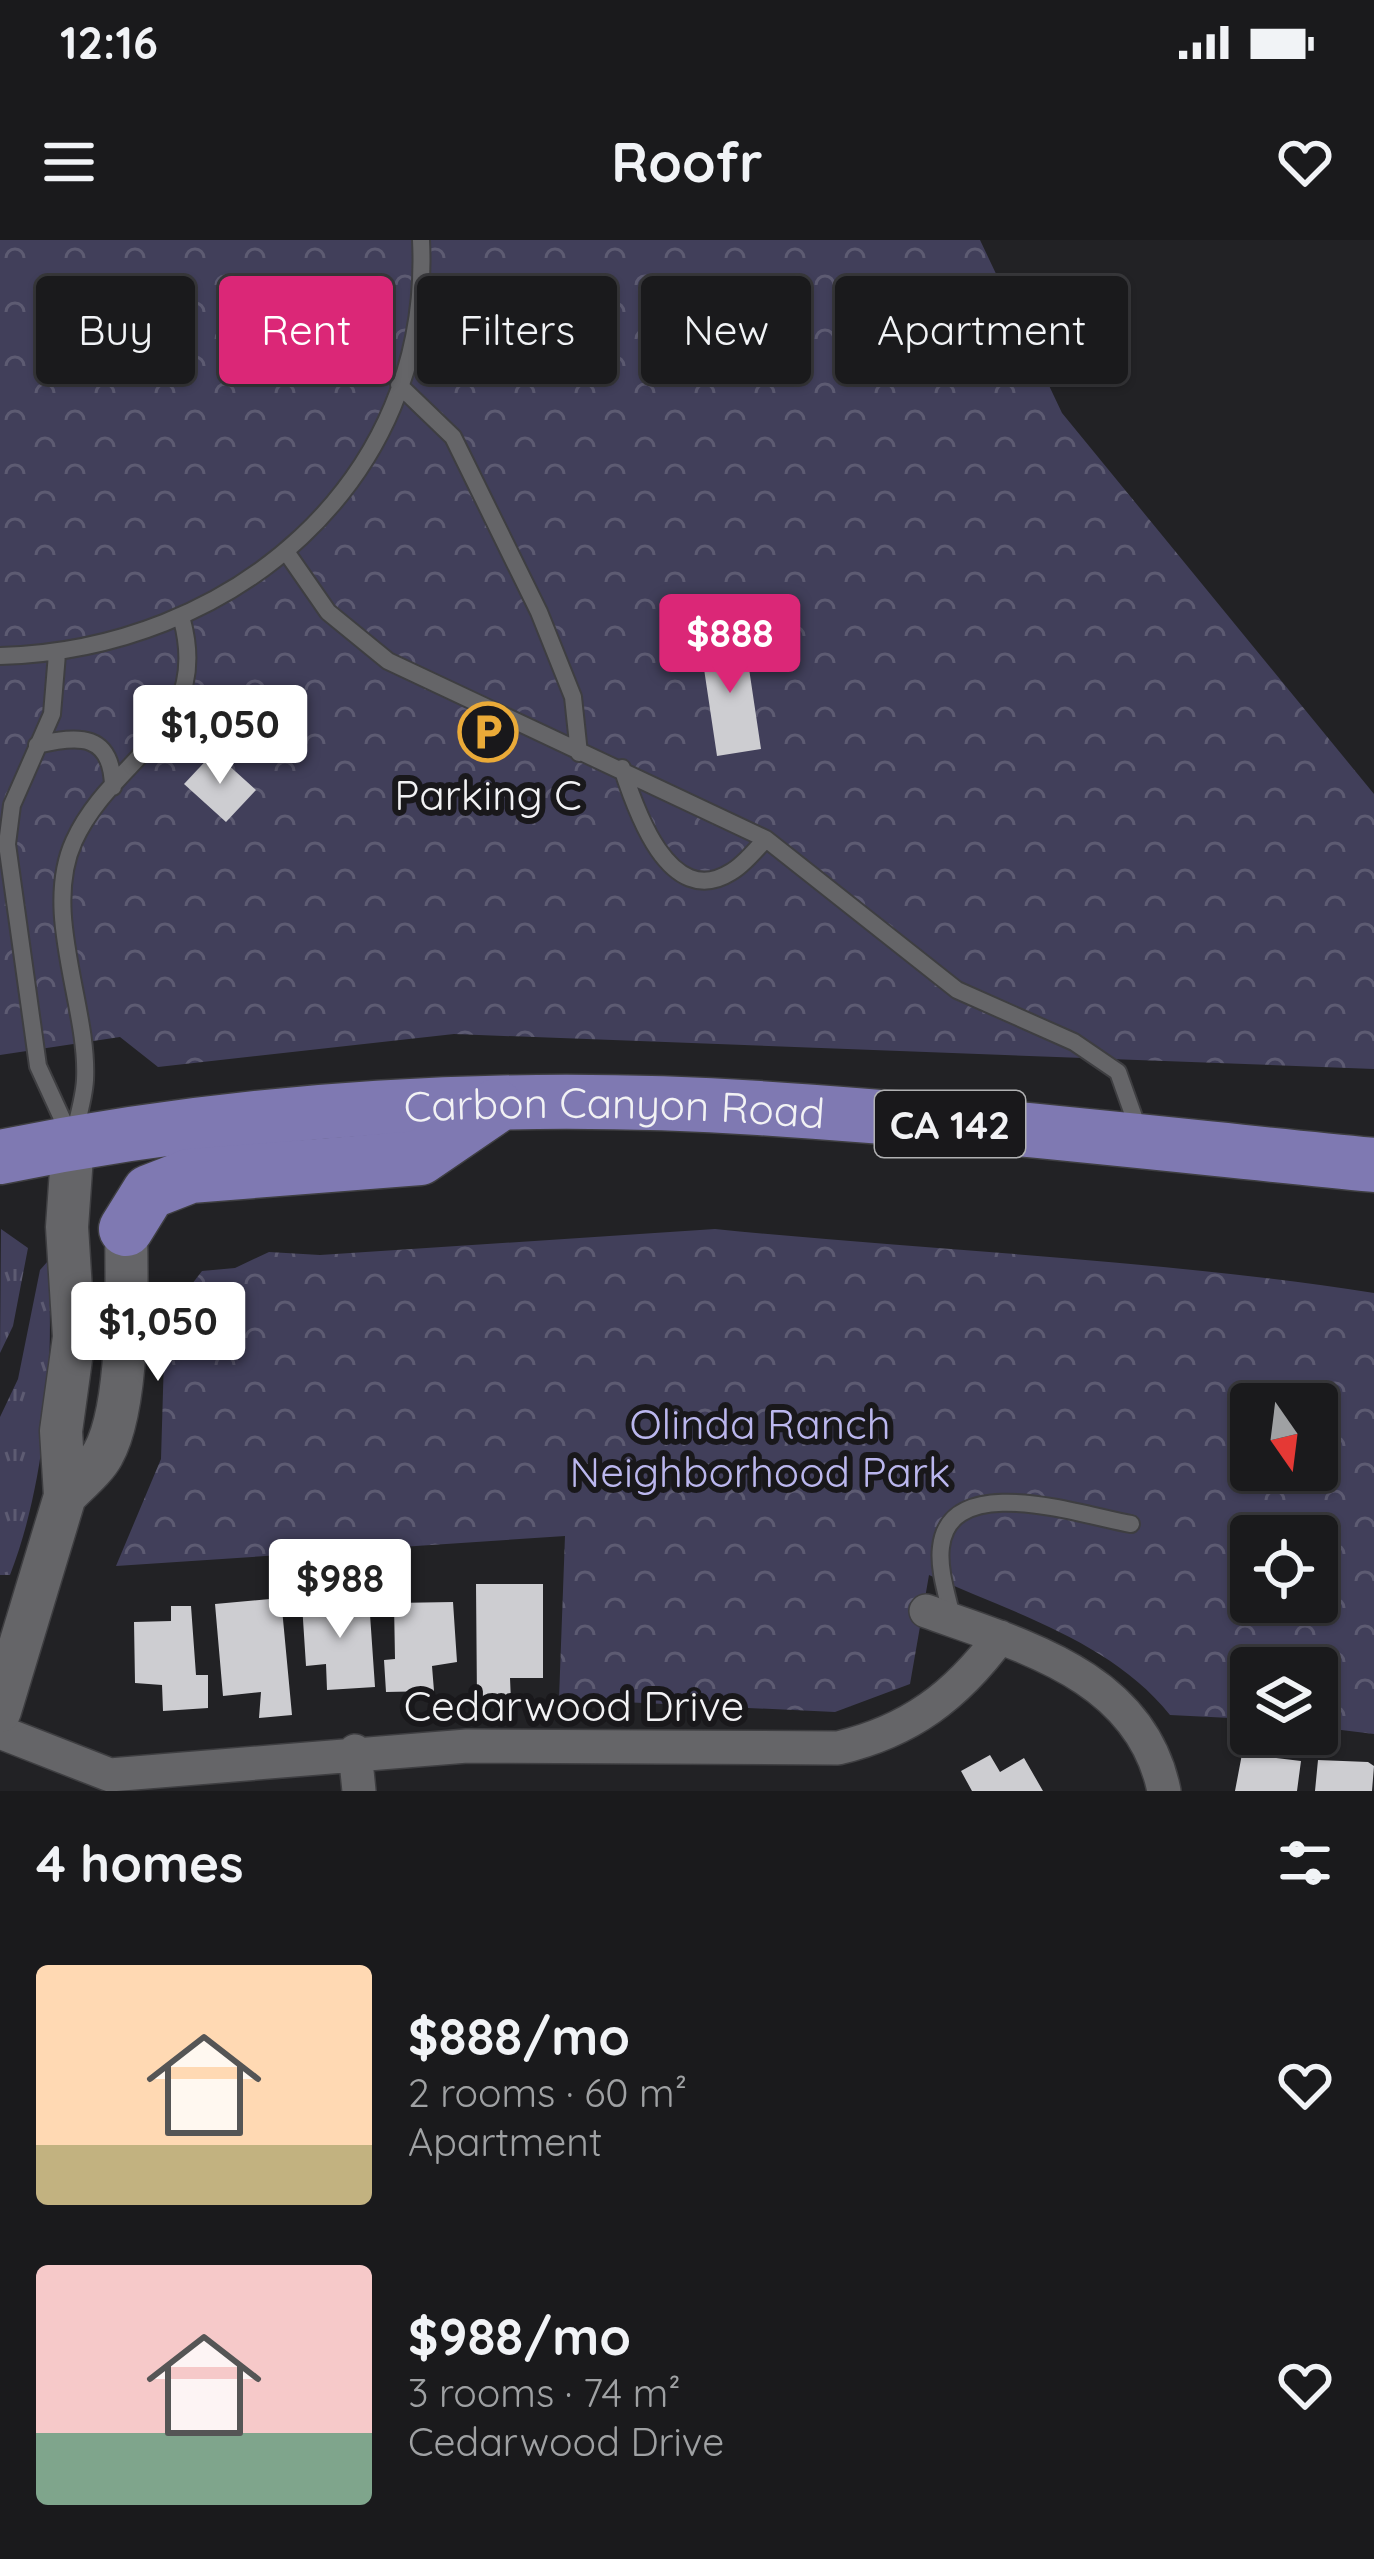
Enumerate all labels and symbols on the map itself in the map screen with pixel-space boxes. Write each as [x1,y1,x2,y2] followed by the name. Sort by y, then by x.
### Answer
[659,594,801,696] pin: $888
[122,685,318,787] pin: $1,050
[457,701,519,763] parking icon: Parking C
[394,768,582,821] place label: Parking C
[402,1075,827,1139] street label: Carbon Canyon Road
[875,1091,1025,1157] road number: CA 142
[60,1282,256,1384] pin: $1,050
[1230,1383,1338,1491] north arrow
[570,1397,950,1498] park label: Olinda Ranch Neighborhood Park
[269,1539,411,1641] pin: $988
[404,1679,744,1732] street label: Cedarwood Drive

